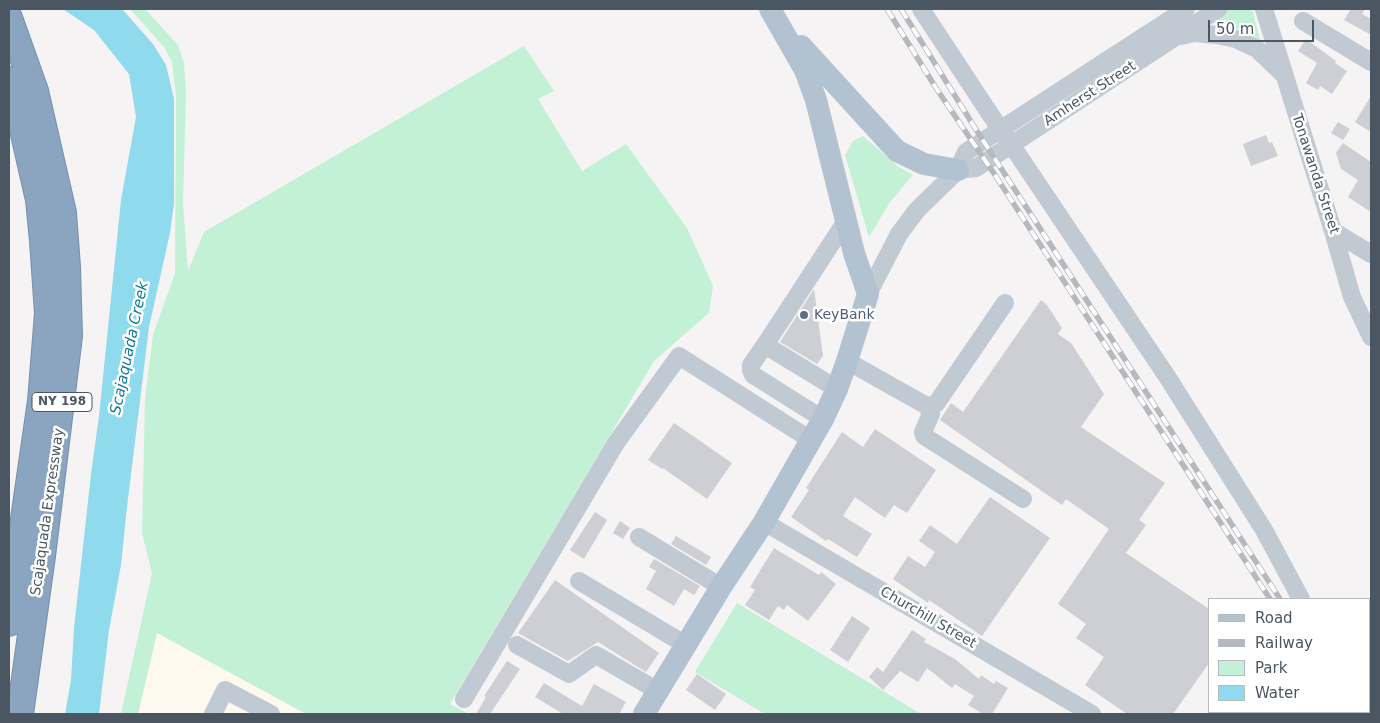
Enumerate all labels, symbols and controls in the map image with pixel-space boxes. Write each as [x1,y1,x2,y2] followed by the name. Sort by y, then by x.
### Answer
[1210,10,1316,42] scale bar
[1216,20,1254,38] text: 50 m
[1041,58,1139,130] street label: Amherst Street
[1288,112,1342,236] street label: Tonawanda Street
[107,280,153,416] water label: Scajaquada Creek
[814,307,875,323] place label: KeyBank
[798,309,810,321] marker: KeyBank
[32,392,92,412] road number: NY 198
[28,427,68,597] street label: Scajaquada Expressway
[877,584,979,652] street label: Churchill Street
[1208,598,1370,713] legend
[1255,609,1293,627] text: Road
[1255,634,1313,652] text: Railway
[1255,659,1287,677] text: Park
[1255,684,1299,702] text: Water

